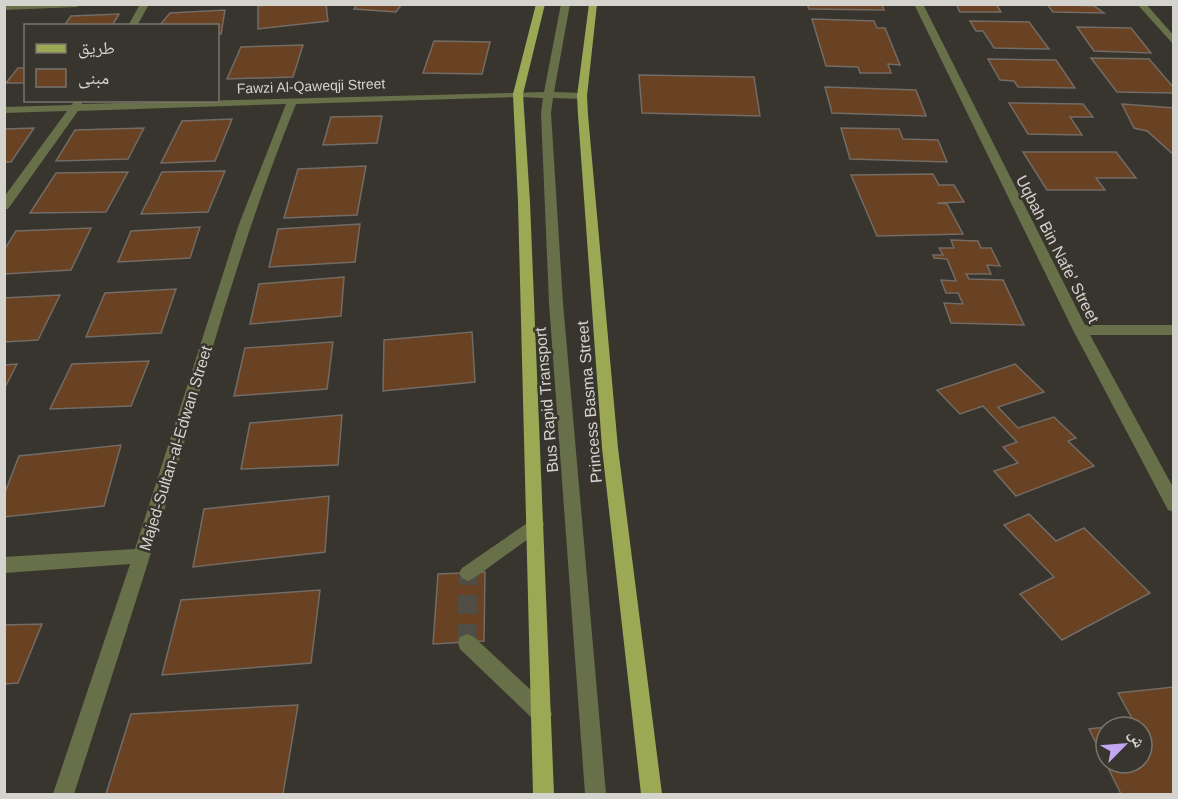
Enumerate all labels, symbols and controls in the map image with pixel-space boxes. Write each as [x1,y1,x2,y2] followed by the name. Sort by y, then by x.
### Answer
[24,24,219,102] legend
[78,38,115,59] text: طريق
[78,68,109,89] text: مبنى
[236,75,386,97] street label: Fawzi Al-Qaweqji Street
[1013,173,1102,326] street label: Uqbah Bin Nafe' Street
[574,320,605,484] street label: Princess Basma Street
[532,326,561,473] street label: Bus Rapid Transport
[136,343,215,553] street label: Majed-Sultan-al-Edwan Street
[1094,715,1154,775] north arrow
[1125,728,1148,751] text: ش

